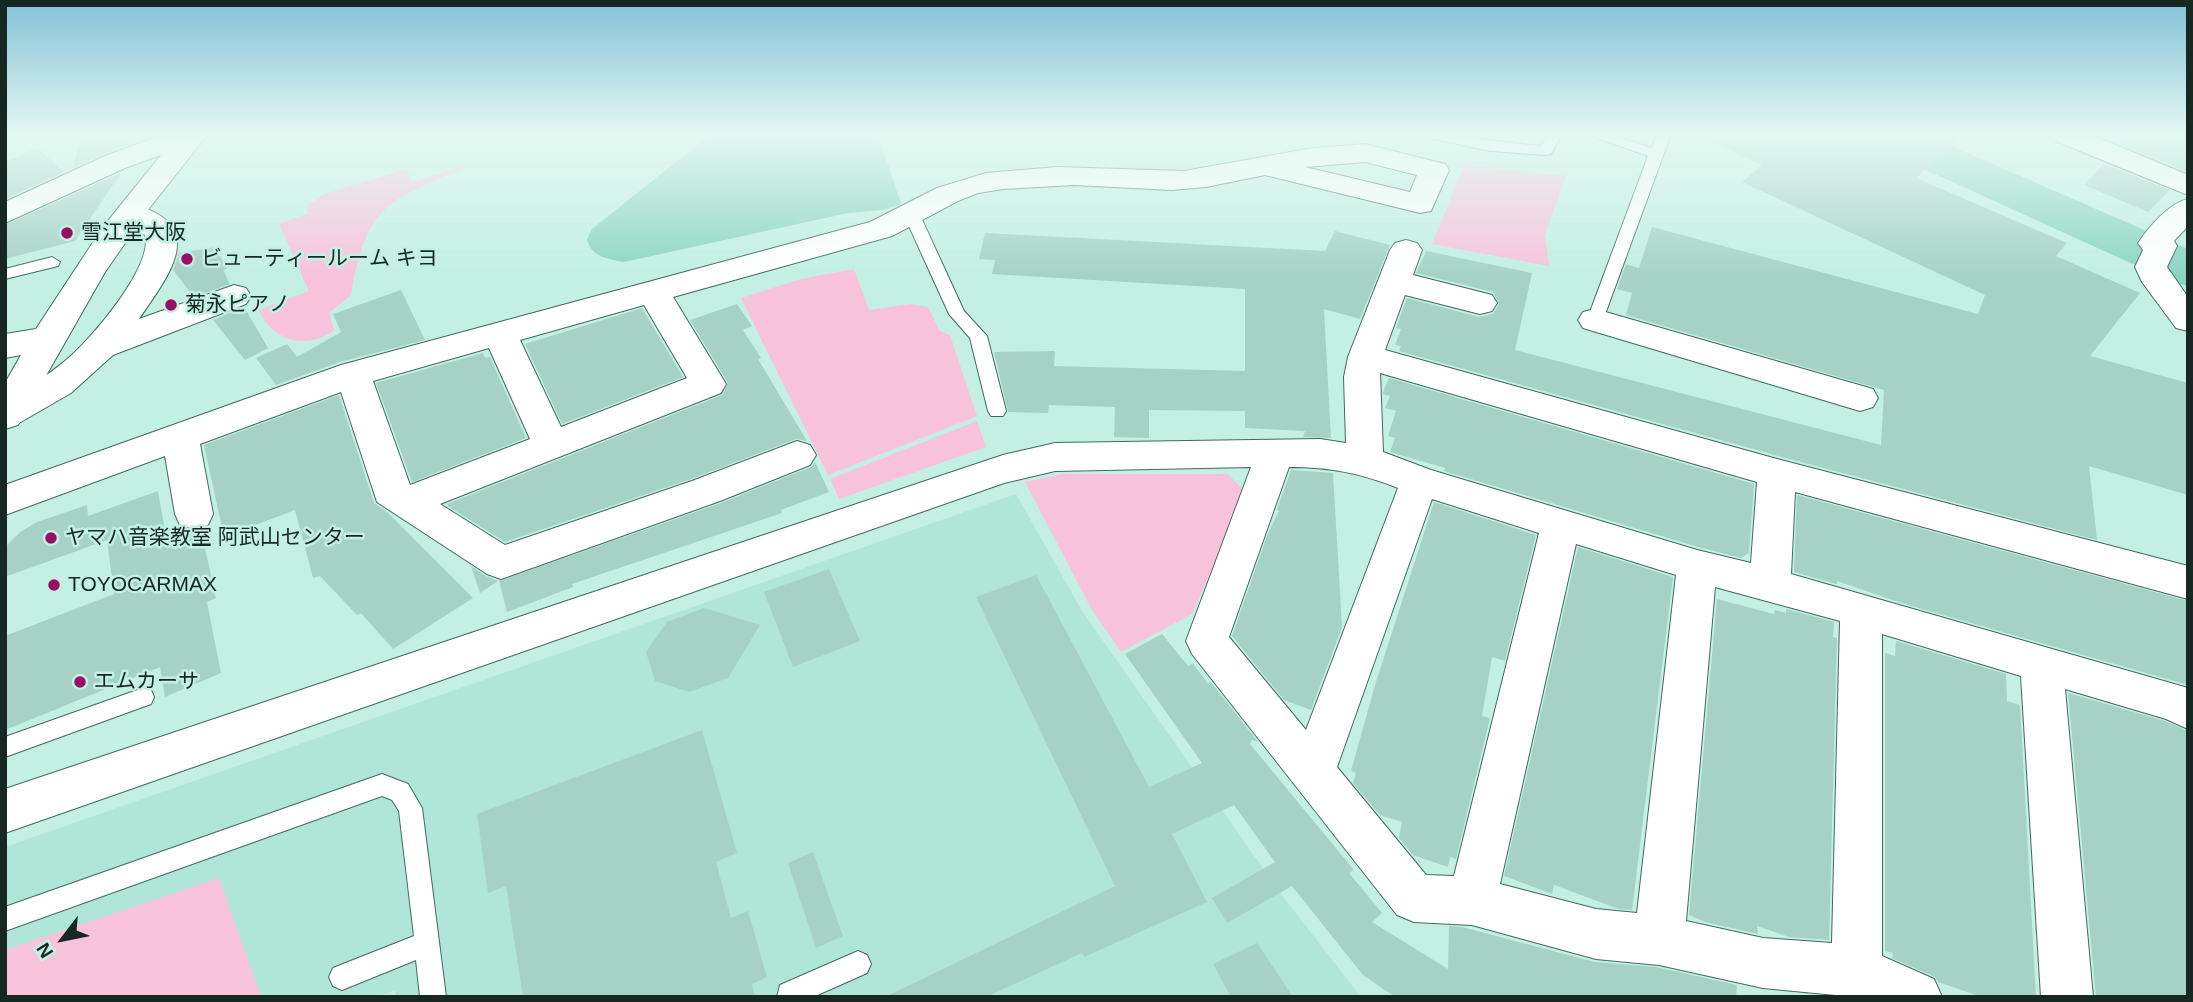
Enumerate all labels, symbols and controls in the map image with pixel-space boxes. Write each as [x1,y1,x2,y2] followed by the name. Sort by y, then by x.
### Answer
[81,220,186,246] place label: 雪江堂大阪
[59,225,75,241] marker: 雪江堂大阪
[201,246,438,272] place label: ビューティールーム キヨ
[179,251,195,267] marker: ビューティールーム キヨ
[185,292,290,318] place label: 菊永ピアノ
[163,297,179,313] marker: 菊永ピアノ
[65,525,365,551] place label: ヤマハ音楽教室 阿武山センター
[43,530,59,546] marker: ヤマハ音楽教室 阿武山センター
[68,572,217,598] place label: TOYOCARMAX
[46,577,62,593] marker: TOYOCARMAX
[94,669,199,695] place label: エムカーサ
[72,674,88,690] marker: エムカーサ
[28,904,98,974] north arrow
[32,939,57,962] text: N

